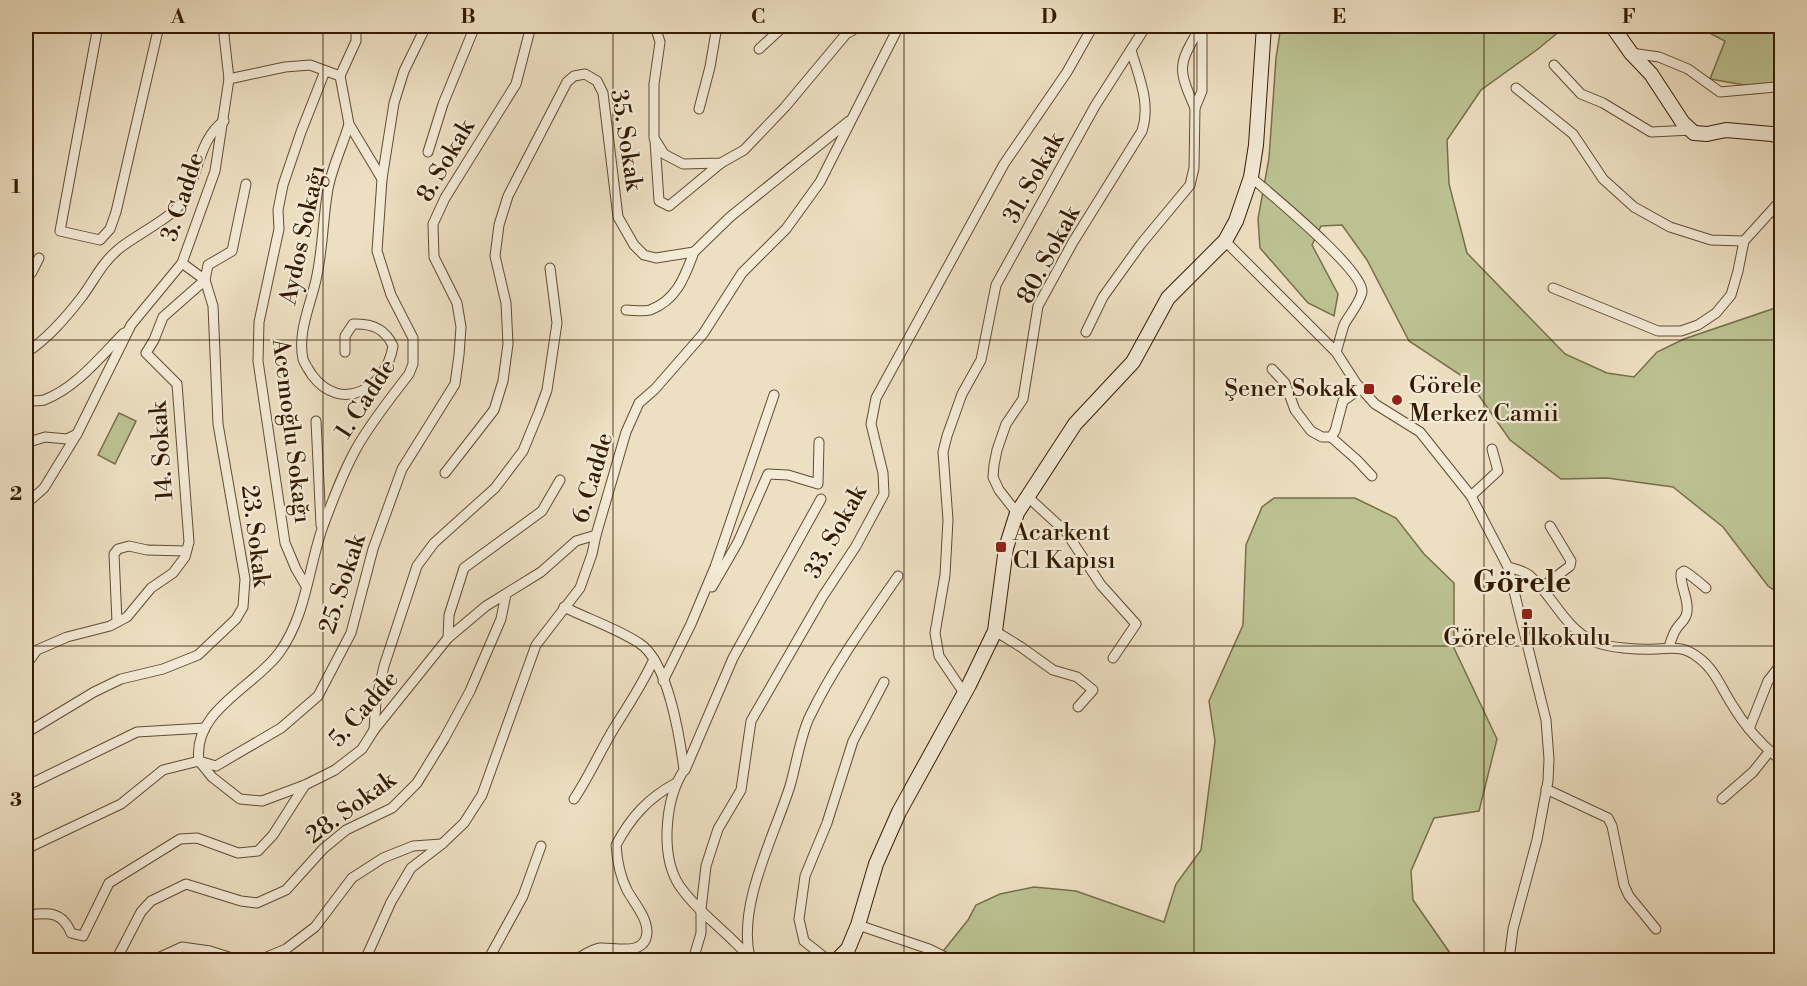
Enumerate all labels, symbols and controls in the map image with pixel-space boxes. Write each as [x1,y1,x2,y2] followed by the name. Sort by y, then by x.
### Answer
[170,5,186,30] text: A
[460,5,476,30] text: B
[751,5,765,30] text: C
[1041,5,1057,30] text: D
[1332,5,1346,30] text: E
[1622,5,1636,30] text: F
[603,87,649,194] street label: 35. Sokak
[410,113,482,208] street label: 8. Sokak
[997,126,1072,229] street label: 31. Sokak
[155,149,211,245] street label: 3. Cadde
[273,162,332,309] street label: Aydos Sokağı
[11,175,21,200] text: 1
[1011,200,1088,309] street label: 80. Sokak
[265,336,317,525] street label: Acemoğlu Sokağı
[329,353,403,445] street label: 1. Cadde
[1409,371,1559,429] place label: Görele Merkez Camii
[1224,374,1358,404] place label: Şener Sokak
[1362,382,1376,396] marker: Şener Sokak
[1390,393,1404,407] marker: Görele Merkez Camii
[143,399,180,502] street label: 14. Sokak
[566,429,620,527] street label: 6. Cadde
[798,479,875,584] street label: 33. Sokak
[10,482,22,507] text: 2
[234,483,276,590] street label: 23. Sokak
[1012,518,1116,576] place label: Acarkent C1 Kapısı
[313,529,374,637] street label: 25. Sokak
[994,540,1008,554] marker: Acarkent C1 Kapısı
[1473,564,1571,602] district label: Görele
[1520,607,1534,621] marker: Görele İlkokulu
[1443,622,1611,653] place label: Görele İlkokulu
[323,665,405,753] street label: 5. Cadde
[300,764,403,851] street label: 28. Sokak
[10,788,22,813] text: 3

